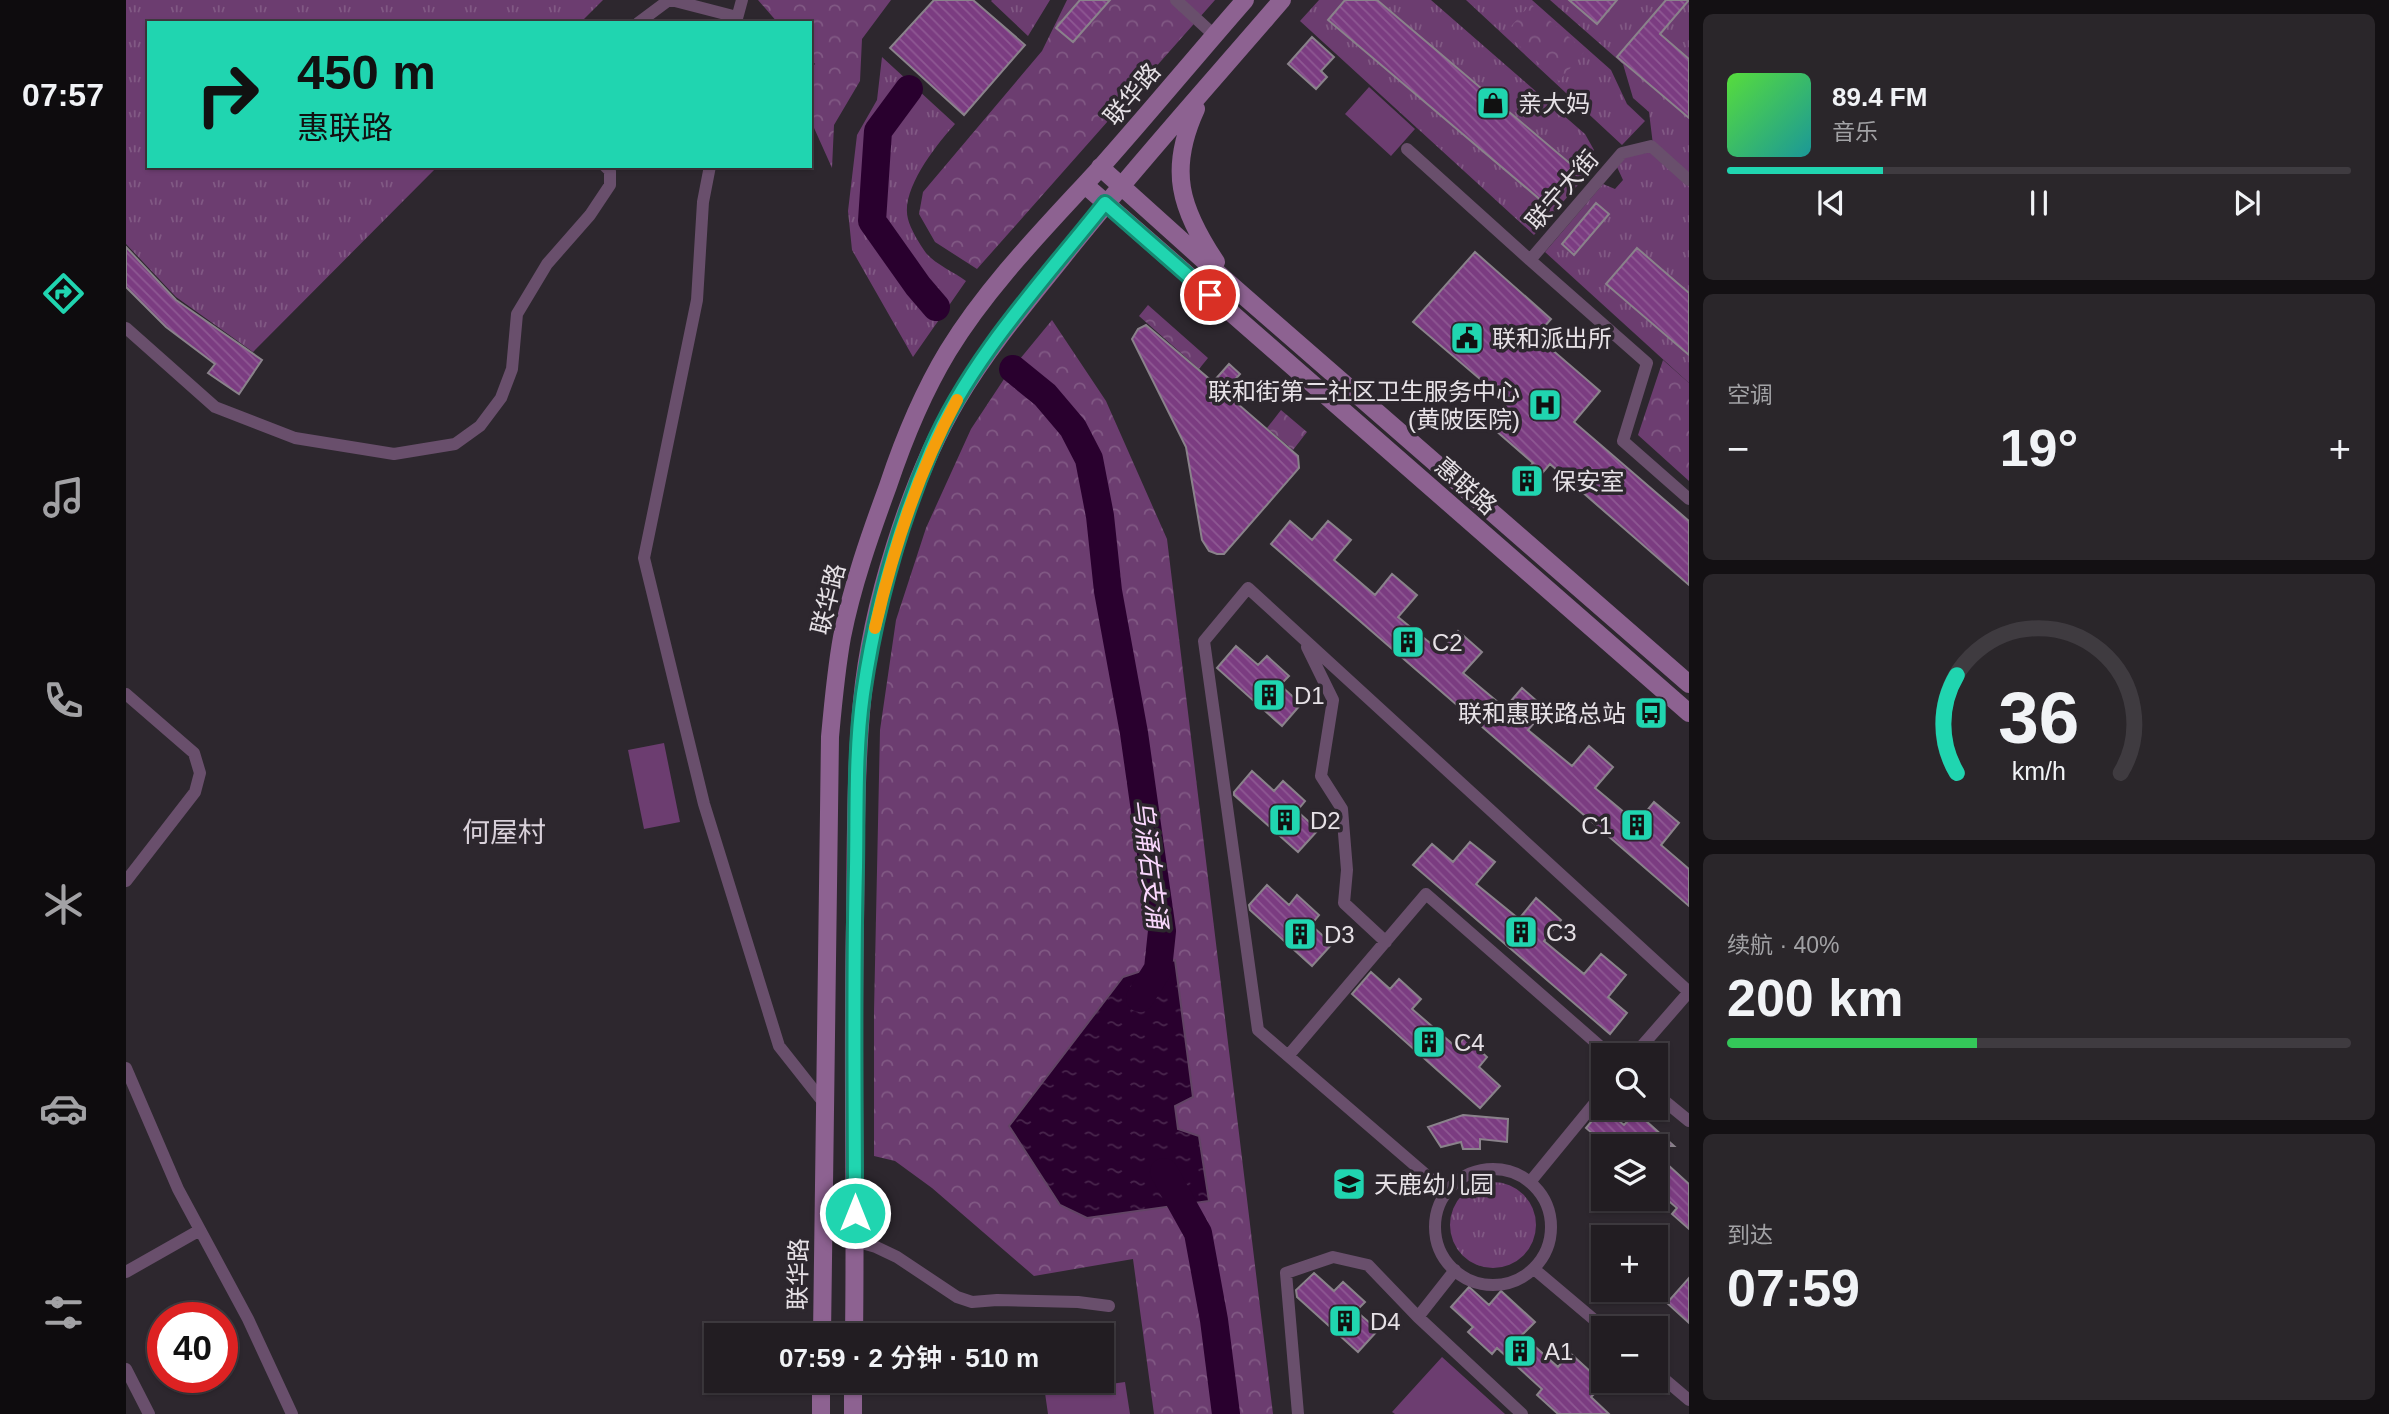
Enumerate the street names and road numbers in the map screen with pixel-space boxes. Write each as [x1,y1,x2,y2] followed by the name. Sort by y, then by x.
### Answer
[1099,58,1165,130] street label: 联华路
[1520,145,1604,235] street label: 联宁大街
[1430,452,1502,520] street label: 惠联路
[806,561,850,637] street label: 联华路
[784,1238,812,1310] street label: 联华路

